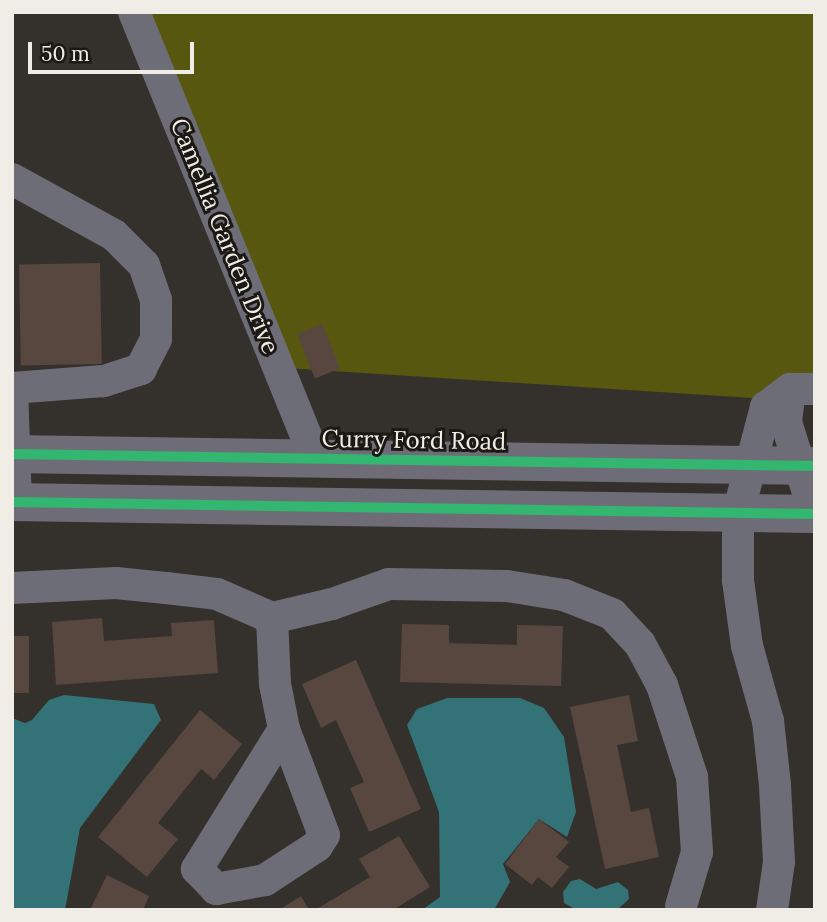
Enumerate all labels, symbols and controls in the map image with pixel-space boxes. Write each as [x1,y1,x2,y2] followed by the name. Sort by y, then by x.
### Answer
[32,28,198,72] scale bar
[41,40,90,67] text: 50 m
[165,114,285,358] street label: Camellia Garden Drive
[321,424,507,456] street label: Curry Ford Road

